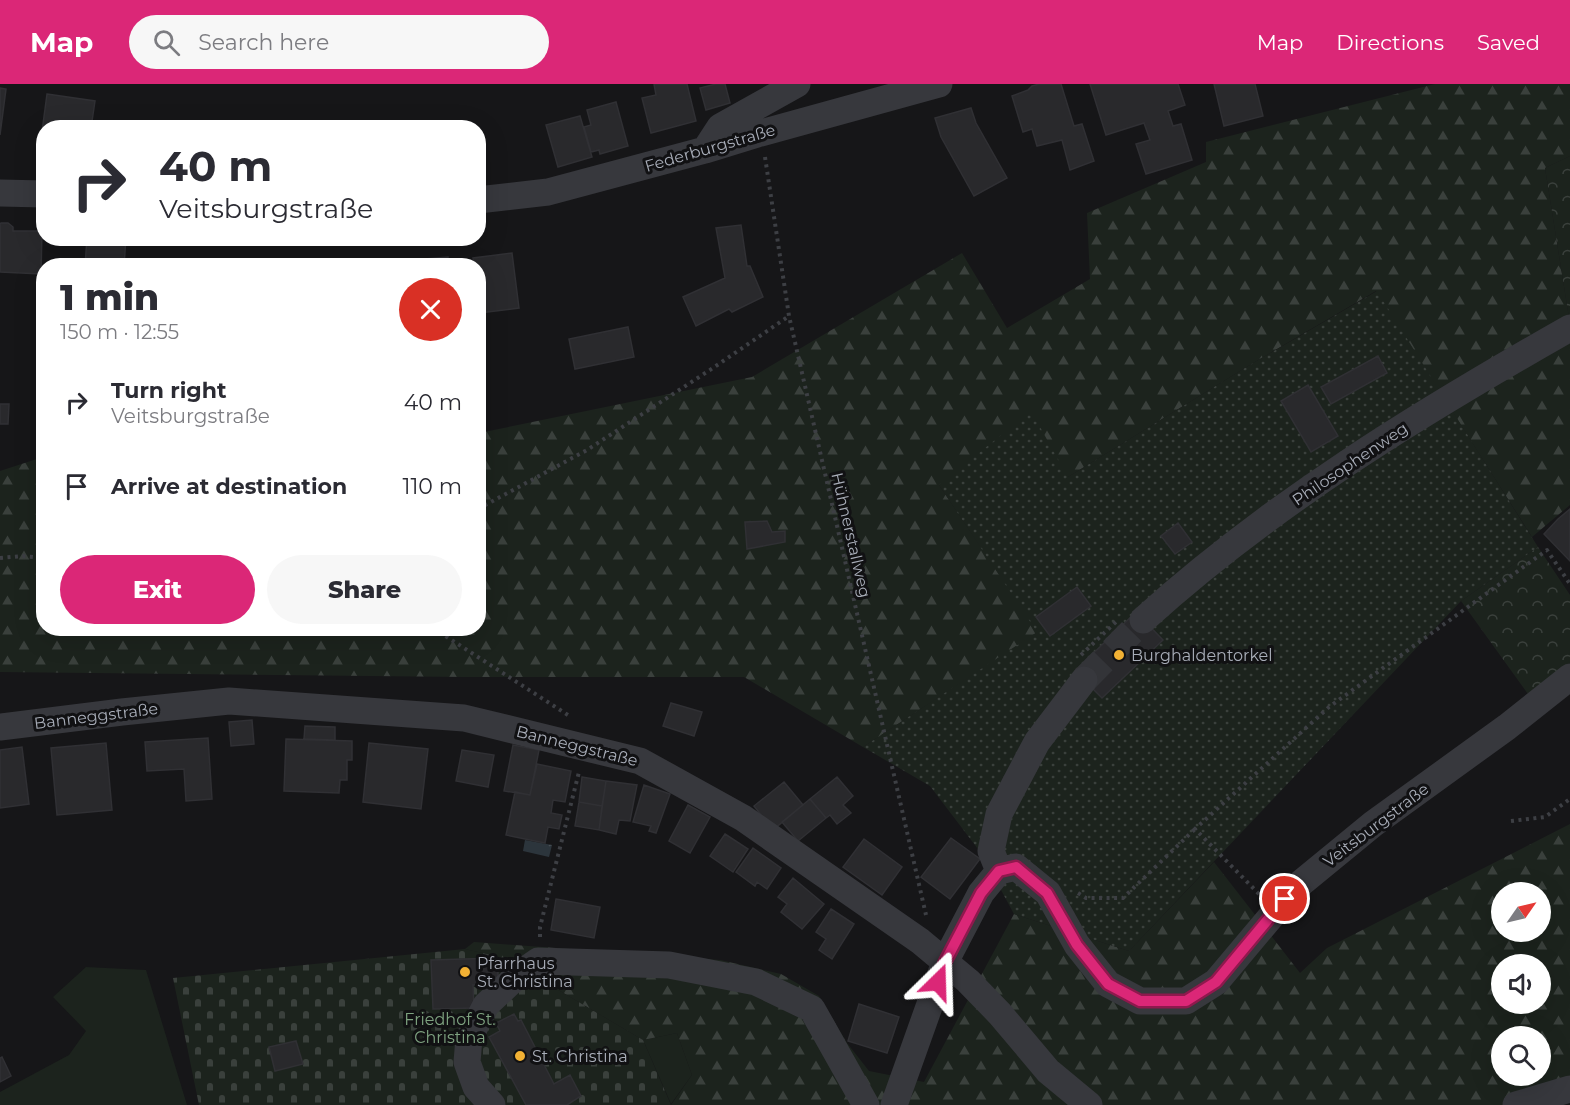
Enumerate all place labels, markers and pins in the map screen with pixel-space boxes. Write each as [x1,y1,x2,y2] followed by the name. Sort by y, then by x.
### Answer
[1131,646,1273,665] place label: Burghaldentorkel
[1112,648,1126,662] marker: Burghaldentorkel
[1259,873,1310,924] pin
[477,954,573,991] place label: Pfarrhaus St. Christina
[458,965,472,979] marker: Pfarrhaus St. Christina
[532,1047,628,1066] place label: St. Christina
[513,1049,527,1063] marker: St. Christina

